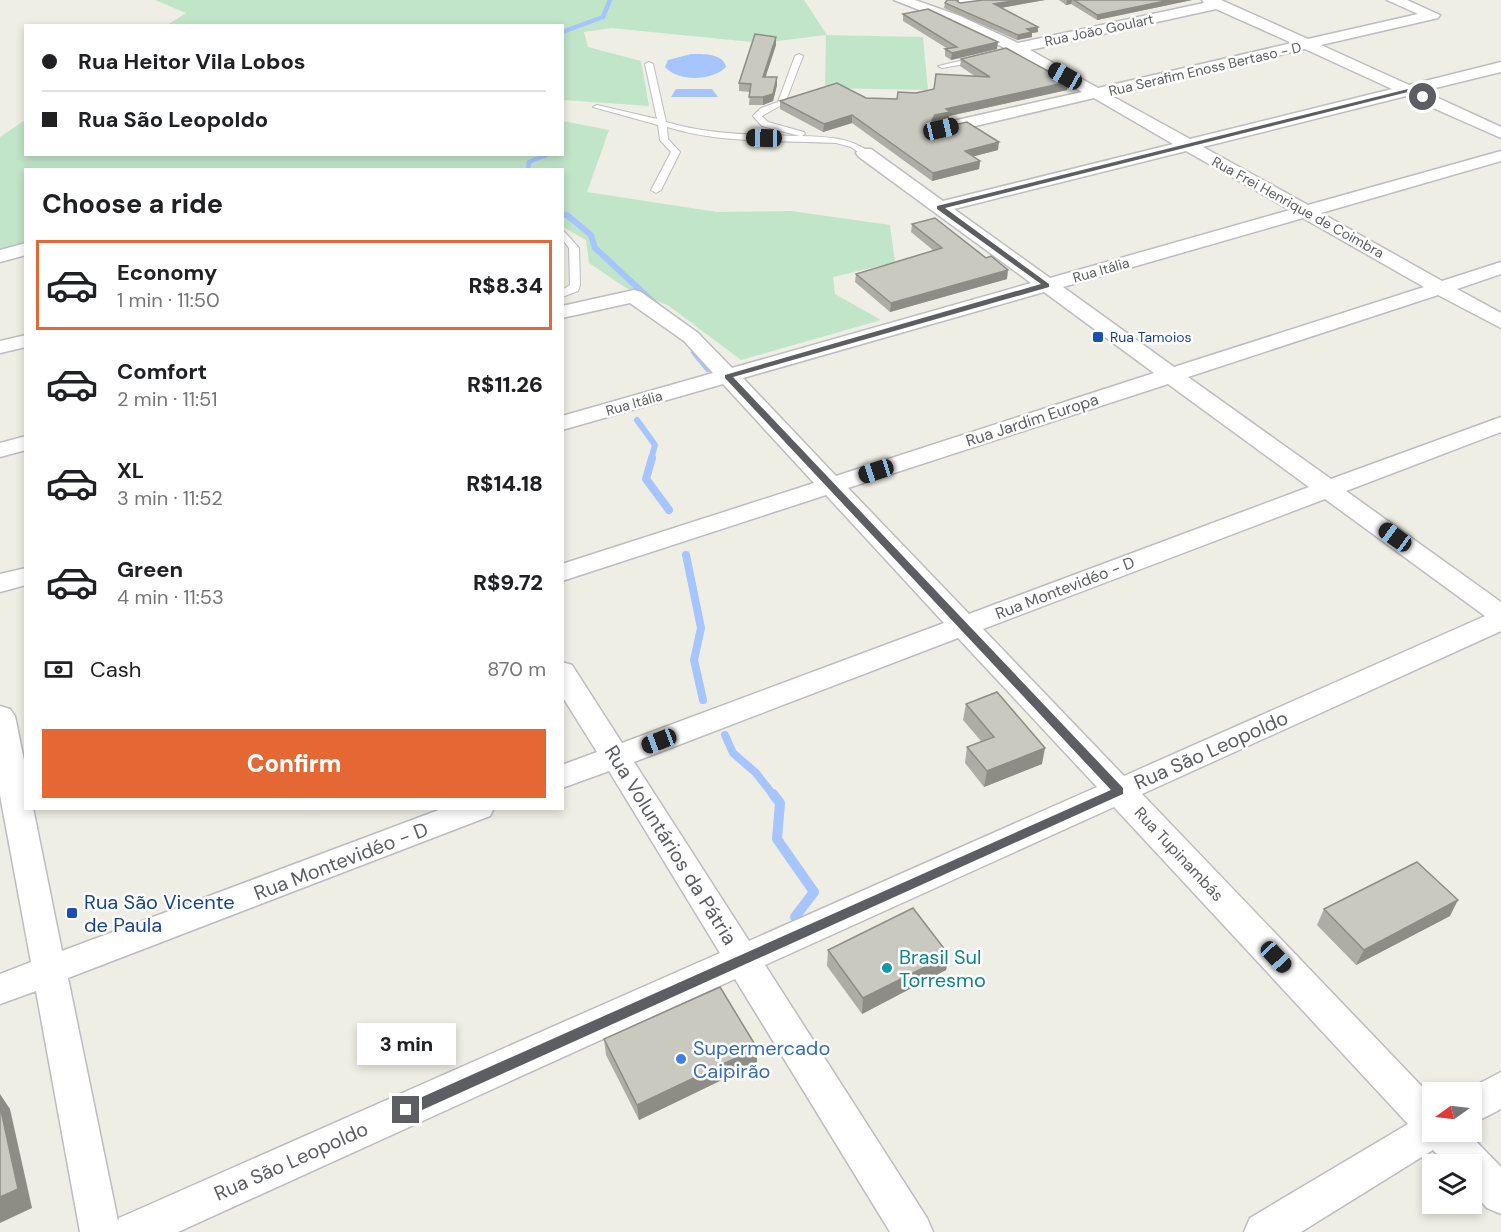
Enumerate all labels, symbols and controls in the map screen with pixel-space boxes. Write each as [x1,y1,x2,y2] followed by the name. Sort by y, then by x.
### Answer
[1043,10,1155,50] street label: Rua João Goulart
[1107,38,1303,100] street label: Rua Serafim Enoss Bertaso - D
[78,47,306,76] text: Rua Heitor Vila Lobos
[1045,59,1085,93] car
[1409,83,1436,110] route start
[78,105,268,134] text: Rua São Leopoldo
[921,116,961,142] car
[746,129,782,147] car
[1209,152,1387,262] street label: Rua Frei Henrique de Coimbra
[42,186,223,221] text: Choose a ride
[1071,253,1131,287] street label: Rua Itália
[45,258,99,312] icon: car
[117,258,217,287] text: Economy
[468,271,543,300] text: R$8.34
[117,287,220,313] text: 1 min · 11:50
[1110,328,1192,346] place label: Rua Tamoios
[1091,330,1105,344] marker: Rua Tamoios
[45,357,99,411] icon: car
[117,357,207,386] text: Comfort
[467,370,543,399] text: R$11.26
[117,386,218,412] text: 2 min · 11:51
[604,386,664,420] street label: Rua Itália
[963,389,1101,451] street label: Rua Jardim Europa
[45,456,99,510] icon: car
[117,456,144,485] text: XL
[856,457,896,485] car
[466,469,543,498] text: R$14.18
[117,485,223,511] text: 3 min · 11:52
[1375,519,1415,555] car
[992,552,1138,624] street label: Rua Montevidéo - D
[45,555,99,609] icon: car
[117,555,183,584] text: Green
[473,568,543,597] text: R$9.72
[117,584,224,610] text: 4 min · 11:53
[42,653,75,686] icon: cash
[90,655,141,684] text: Cash
[487,656,546,682] text: 870 m
[1130,704,1292,796] street label: Rua São Leopoldo
[639,726,679,756] car
[42,729,546,798] button: Confirm
[599,740,743,950] street label: Rua Voluntários da Pátria
[1130,802,1228,906] street label: Rua Tupinambás
[250,816,432,906] street label: Rua Montevidéo - D
[84,889,235,938] place label: Rua São Vicente de Paula
[65,906,79,920] marker: Rua São Vicente de Paula
[1257,938,1295,976] car
[899,944,986,993] place label: Brasil Sul Torresmo
[880,961,894,975] marker: Brasil Sul Torresmo
[356,1023,456,1065] callout: 3 min
[380,1031,433,1057] text: 3 min
[693,1035,830,1084] place label: Supermercado Caipirão
[674,1052,688,1066] marker: Supermercado Caipirão
[1422,1082,1482,1142] north arrow
[1422,1082,1482,1214] map controls
[392,1096,419,1123] route end
[210,1115,372,1207] street label: Rua São Leopoldo
[1422,1154,1482,1214] button: layers

